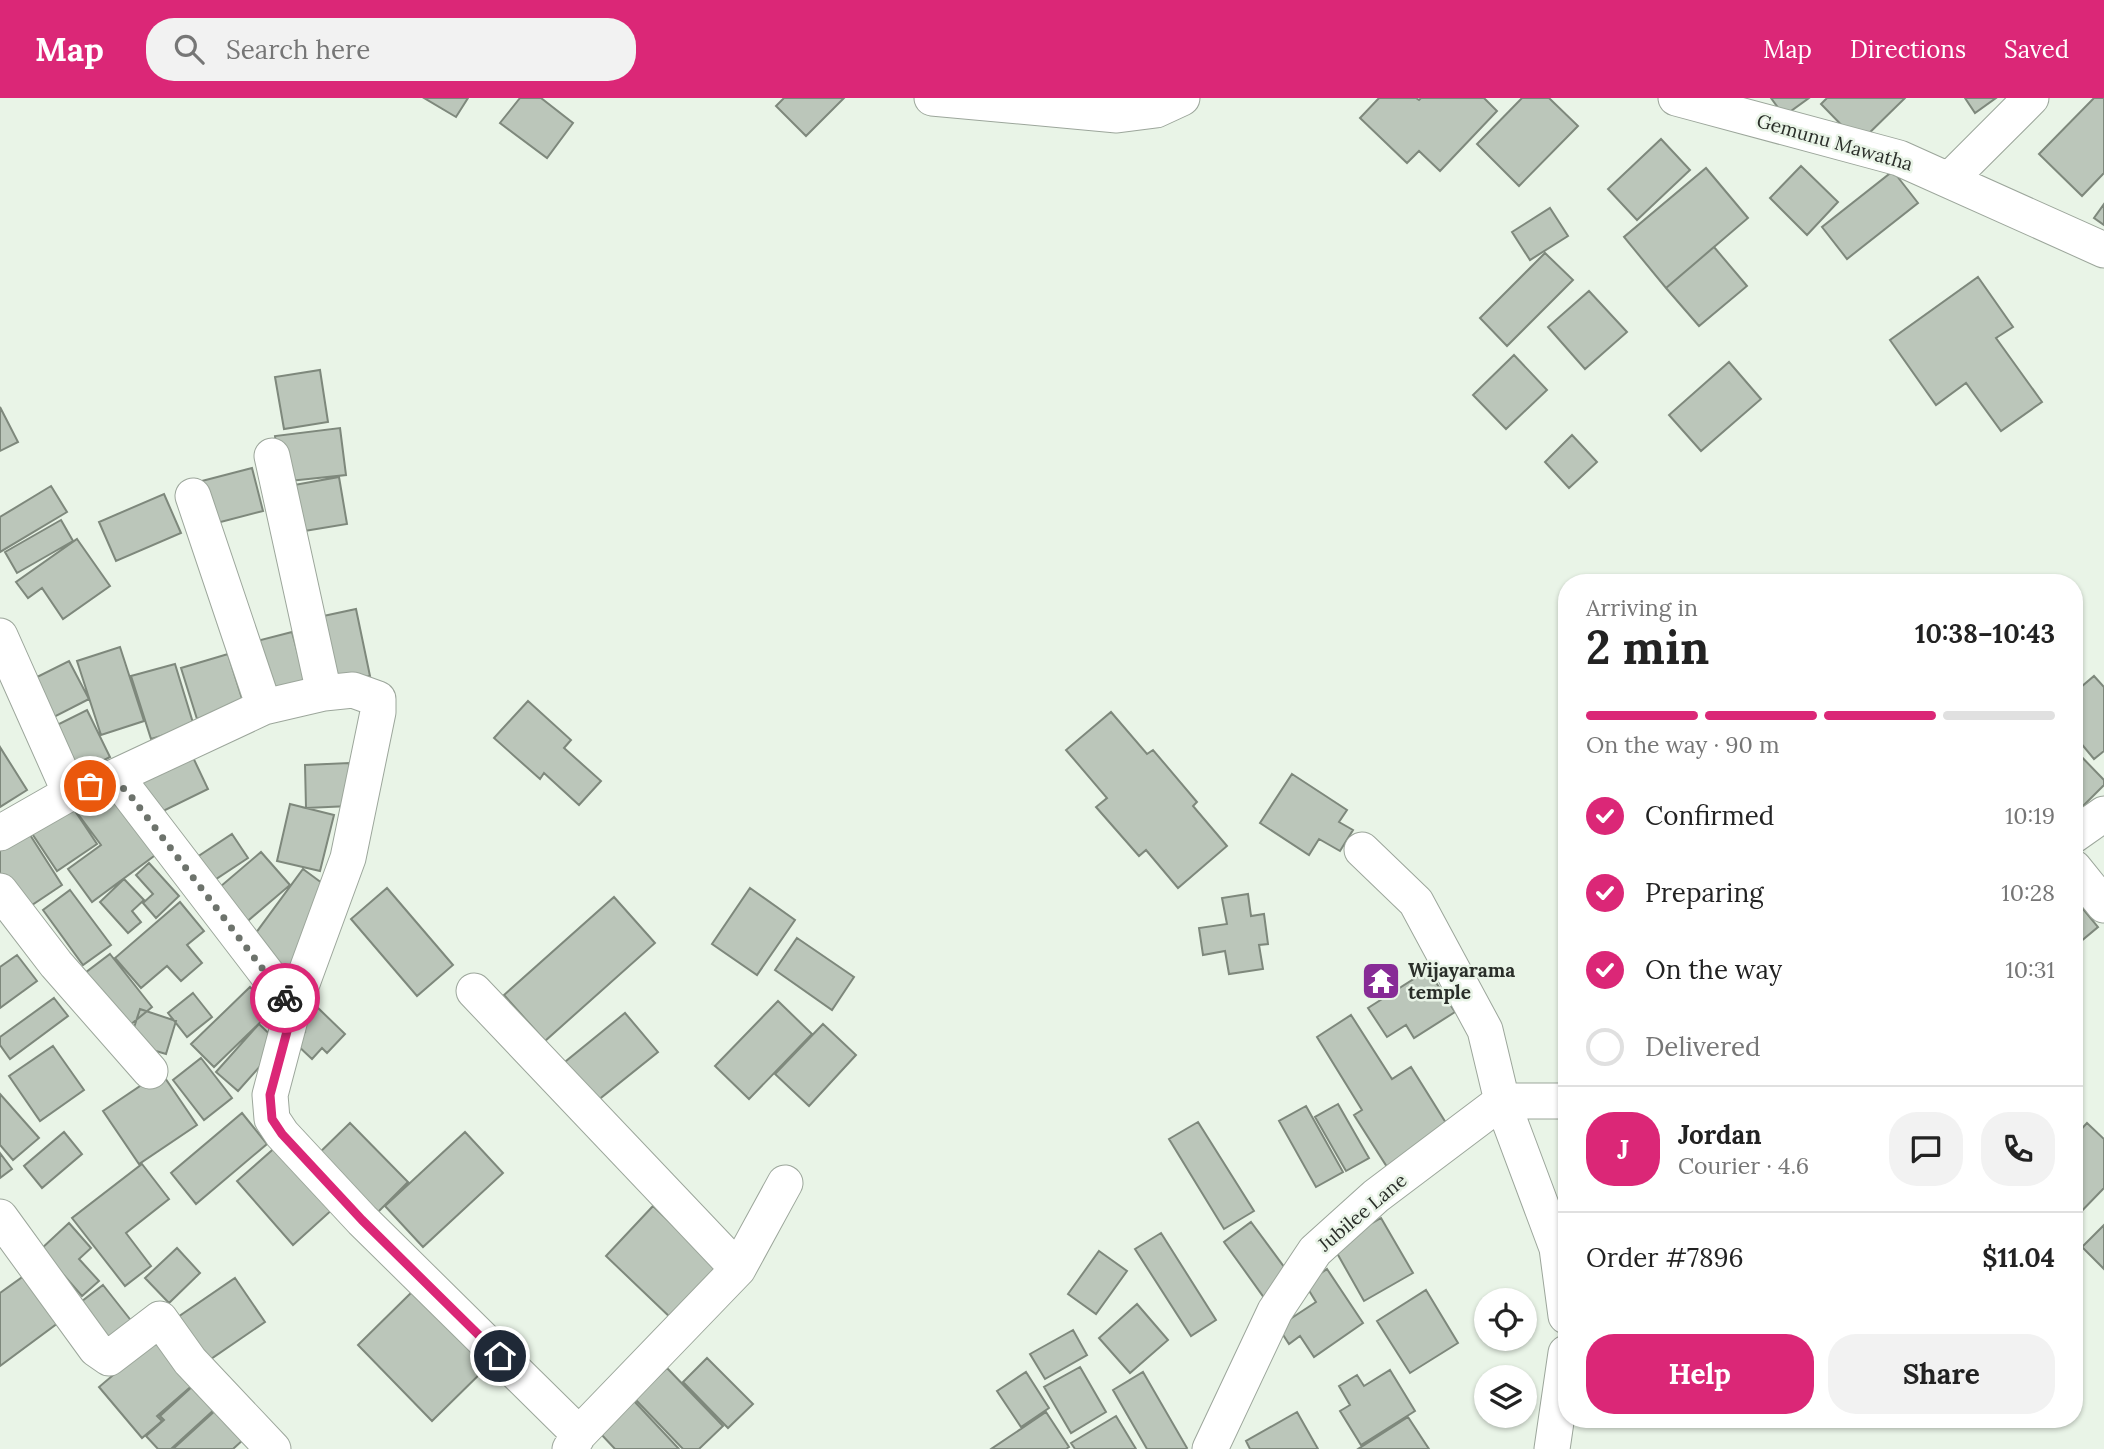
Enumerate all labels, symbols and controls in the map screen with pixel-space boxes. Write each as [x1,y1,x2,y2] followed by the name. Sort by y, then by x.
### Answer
[146,18,636,81] search box
[35,28,104,70] text: Map
[170,30,208,68] icon: search
[226,33,370,66] text: Search here
[1763,34,1812,65] text: Map
[1850,34,1966,65] text: Directions
[2004,34,2069,65] text: Saved
[1754,108,1916,176] street label: Gemunu Mawatha
[1586,593,1698,622] text: Arriving in
[1915,617,2055,650] text: 10:38–10:43
[1586,618,1709,677] text: 2 min
[1586,730,1779,759] text: On the way · 90 m
[60,756,120,816] pin
[71,767,109,805] icon: bag
[1586,797,1624,835] icon: check
[1645,799,1774,832] text: Confirmed
[2005,801,2055,830] text: 10:19
[1586,874,1624,912] icon: check
[1645,876,1764,909] text: Preparing
[2001,878,2055,907] text: 10:28
[1586,951,1624,989] icon: check
[1645,953,1782,986] text: On the way
[2005,955,2055,984] text: 10:31
[1408,958,1515,1004] place label: Wijayarama temple
[1360,960,1402,1002] temple icon: Wijayarama temple
[250,963,320,1033] courier
[266,979,304,1017] icon: bike
[1645,1030,1761,1063] text: Delivered
[1889,1112,1963,1186] button: chat
[1981,1112,2055,1186] button: phone
[1678,1118,1762,1151] text: Jordan
[1617,1133,1629,1166] text: J
[1678,1151,1809,1180] text: Courier · 4.6
[1312,1168,1411,1257] street label: Jubilee Lane
[1586,1241,1744,1274] text: Order #7896
[1982,1241,2055,1274] text: $11.04
[1474,1288,1537,1428] map controls
[1474,1288,1537,1351] button: locate
[470,1326,530,1386] pin
[1586,1334,1814,1414] button: Help
[1828,1334,2055,1414] button: Share
[481,1337,519,1375] icon: home
[1474,1365,1537,1428] button: layers

